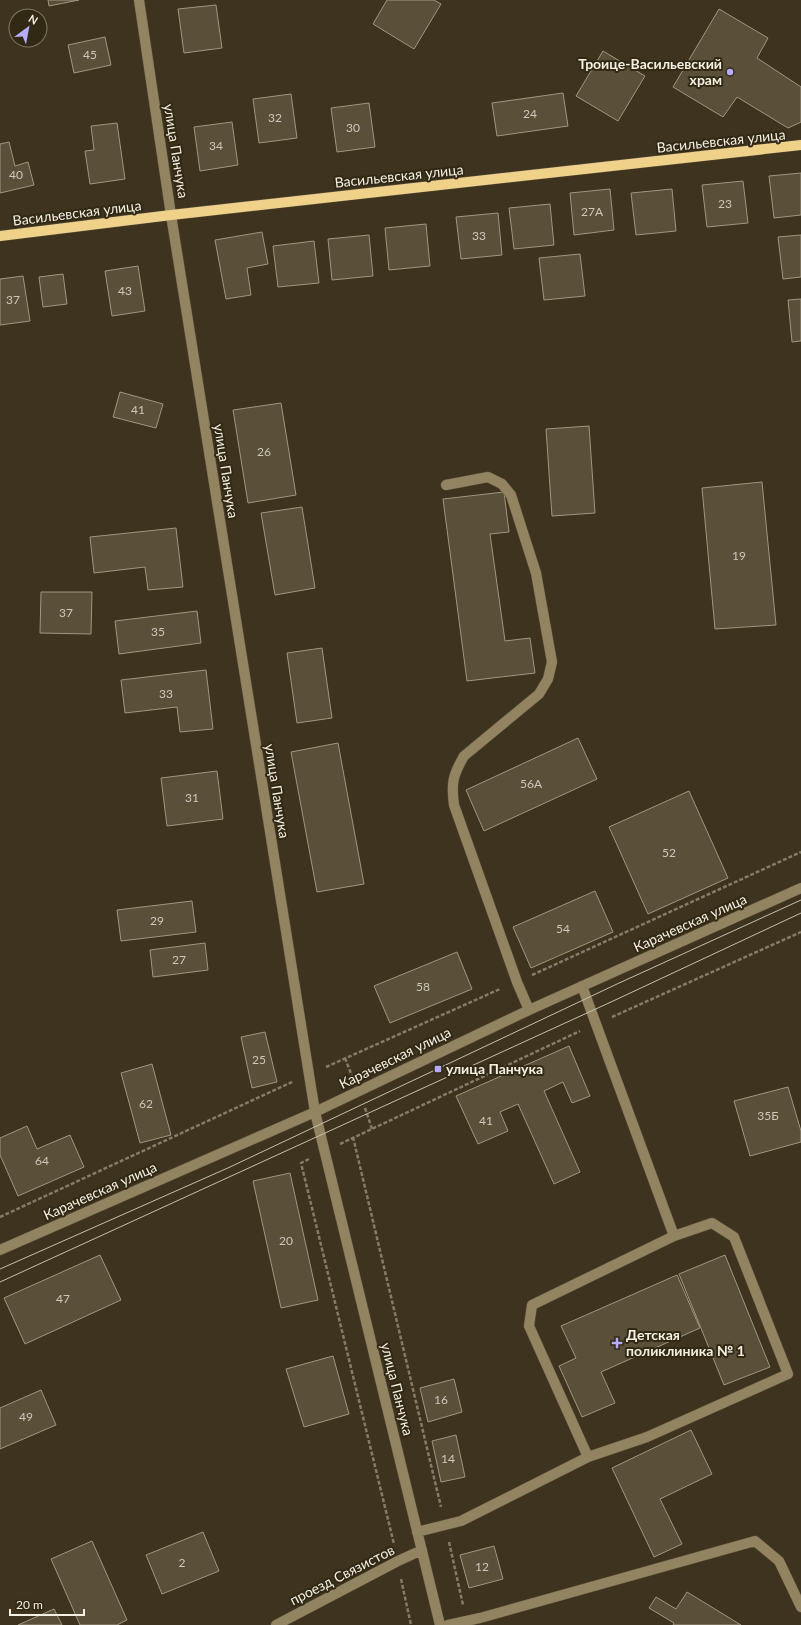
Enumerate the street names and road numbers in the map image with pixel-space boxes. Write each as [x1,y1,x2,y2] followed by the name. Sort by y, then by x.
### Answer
[161,102,192,199] street label: улица Панчука
[656,125,786,156] street label: Васильевская улица
[334,160,464,191] street label: Васильевская улица
[12,196,142,229] street label: Васильевская улица
[211,422,242,519] street label: улица Панчука
[262,742,293,839] street label: улица Панчука
[631,890,749,955] street label: Карачевская улица
[336,1023,453,1092] street label: Карачевская улица
[41,1158,159,1223] street label: Карачевская улица
[378,1341,417,1437] street label: улица Панчука
[287,1541,397,1608] street label: проезд Связистов

